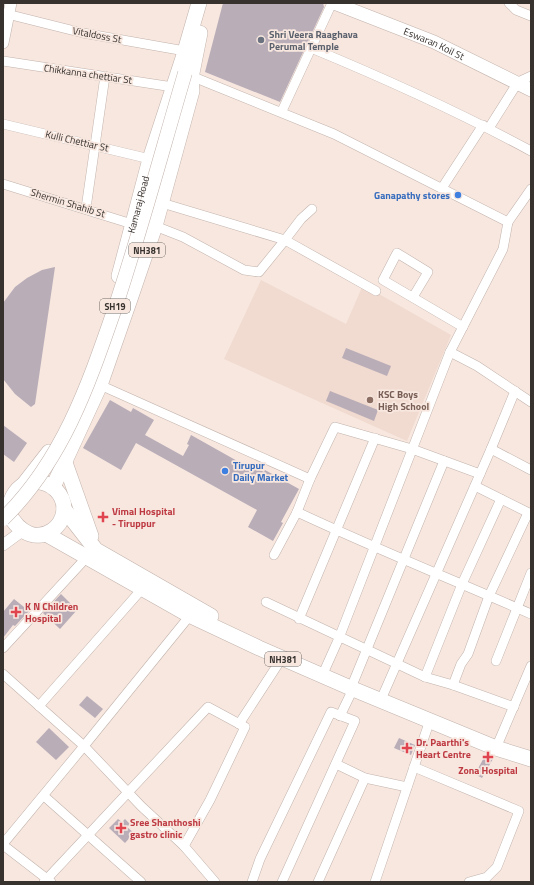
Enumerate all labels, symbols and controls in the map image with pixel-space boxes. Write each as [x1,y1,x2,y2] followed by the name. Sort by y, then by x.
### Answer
[71,23,123,47] street label: Vitaldoss St
[402,23,468,64] street label: Eswaran Koil St
[269,27,358,54] place label: Shri Veera Raaghava Perumal Temple
[256,35,266,45] marker: Shri Veera Raaghava Perumal Temple
[43,60,134,88] street label: Chikkanna chettiar St
[44,126,111,156] street label: Kulli Chettiar St
[123,174,153,235] street label: Kamaraj Road
[29,185,108,222] street label: Shermin Shahib St
[374,188,450,203] place label: Ganapathy stores
[453,190,463,200] marker: Ganapathy stores
[129,243,165,257] road number: NH381
[100,299,130,313] road number: SH19
[378,387,429,414] place label: KSC Boys High School
[365,395,375,405] marker: KSC Boys High School
[233,458,289,485] place label: Tirupur Daily Market
[220,466,230,476] marker: Tirupur Daily Market
[112,504,176,531] place label: Vimal Hospital - Tiruppur
[97,511,109,523] marker: Vimal Hospital - Tiruppur
[25,599,78,626] place label: K N Children Hospital
[10,606,22,618] marker: K N Children Hospital
[265,652,301,666] road number: NH381
[416,735,471,762] place label: Dr. Paarthi's Heart Centre
[401,742,413,754] marker: Dr. Paarthi's Heart Centre
[482,751,494,763] marker: Zona Hospital
[458,763,518,778] place label: Zona Hospital
[130,815,201,842] place label: Sree Shanthoshi gastro clinic
[115,822,127,834] marker: Sree Shanthoshi gastro clinic

